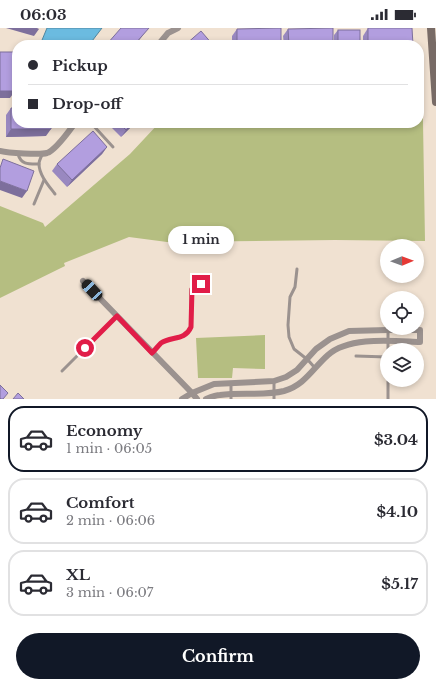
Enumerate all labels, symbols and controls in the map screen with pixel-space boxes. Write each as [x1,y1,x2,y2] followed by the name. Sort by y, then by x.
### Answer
[20,5,67,24] text: 06:03
[52,56,108,75] text: Pickup
[52,94,122,113] text: Drop-off
[168,226,234,254] callout: 1 min
[182,231,220,248] text: 1 min
[380,239,424,283] north arrow
[380,239,424,387] map controls
[192,275,210,293] route end
[79,277,105,303] car
[380,291,424,335] button: locate
[76,339,94,357] route start
[380,343,424,387] button: layers
[18,421,54,457] icon: car
[66,421,143,440] text: Economy
[374,430,418,449] text: $3.04
[66,440,152,457] text: 1 min · 06:05
[18,493,54,529] icon: car
[66,493,134,512] text: Comfort
[377,502,418,521] text: $4.10
[66,512,155,529] text: 2 min · 06:06
[18,565,54,601] icon: car
[66,565,90,584] text: XL
[381,574,418,593] text: $5.17
[66,584,153,601] text: 3 min · 06:07
[16,633,420,679] button: Confirm

